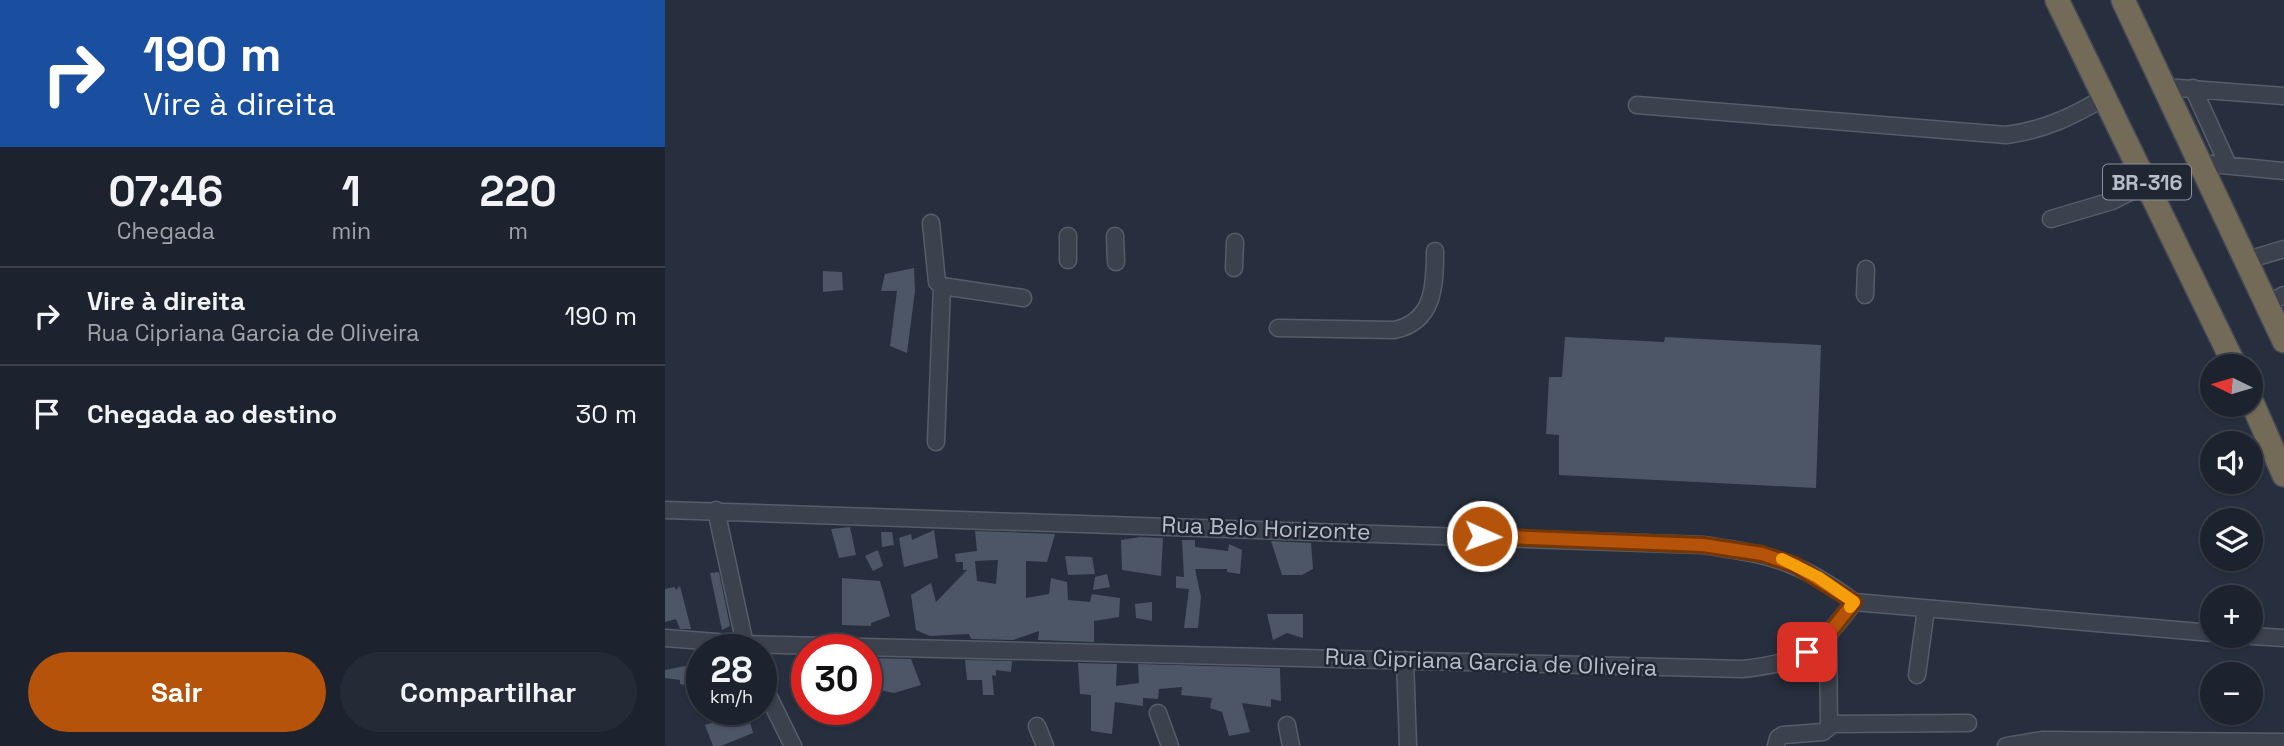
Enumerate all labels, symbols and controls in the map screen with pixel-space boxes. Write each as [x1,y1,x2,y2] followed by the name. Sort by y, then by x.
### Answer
[143,23,281,85] text: 190 m
[28,28,119,119] icon: right
[143,84,336,124] text: Vire à direita
[2103,164,2191,200] road number: BR-316
[108,165,223,218] text: 07:46
[342,165,361,218] text: 1
[479,165,557,218] text: 220
[117,216,215,246] text: Chegada
[332,216,371,246] text: min
[508,216,528,246] text: m
[87,284,245,318] text: Vire à direita
[28,297,66,335] icon: right
[565,299,637,333] text: 190 m
[87,318,420,348] text: Rua Cipriana Garcia de Oliveira
[2200,354,2263,416] north arrow
[2200,354,2263,725] map controls
[28,395,66,433] icon: arrive
[87,397,337,431] text: Chegada ao destino
[576,397,637,431] text: 30 m
[2200,431,2263,494] button: sound
[1445,499,1519,573] position arrow
[2200,508,2263,571] button: layers
[1161,509,1371,547] street label: Rua Belo Horizonte
[2200,585,2263,648] button: +
[1777,622,1837,682] pin
[1788,633,1826,671] icon: arrive
[791,634,882,725] speed limit sign: 30
[1324,641,1658,683] street label: Rua Cipriana Garcia de Oliveira
[711,648,752,692] text: 28
[28,652,326,732] button: Sair
[340,652,637,732] button: Compartilhar
[2200,662,2263,725] button: −
[710,685,753,708] text: km/h

